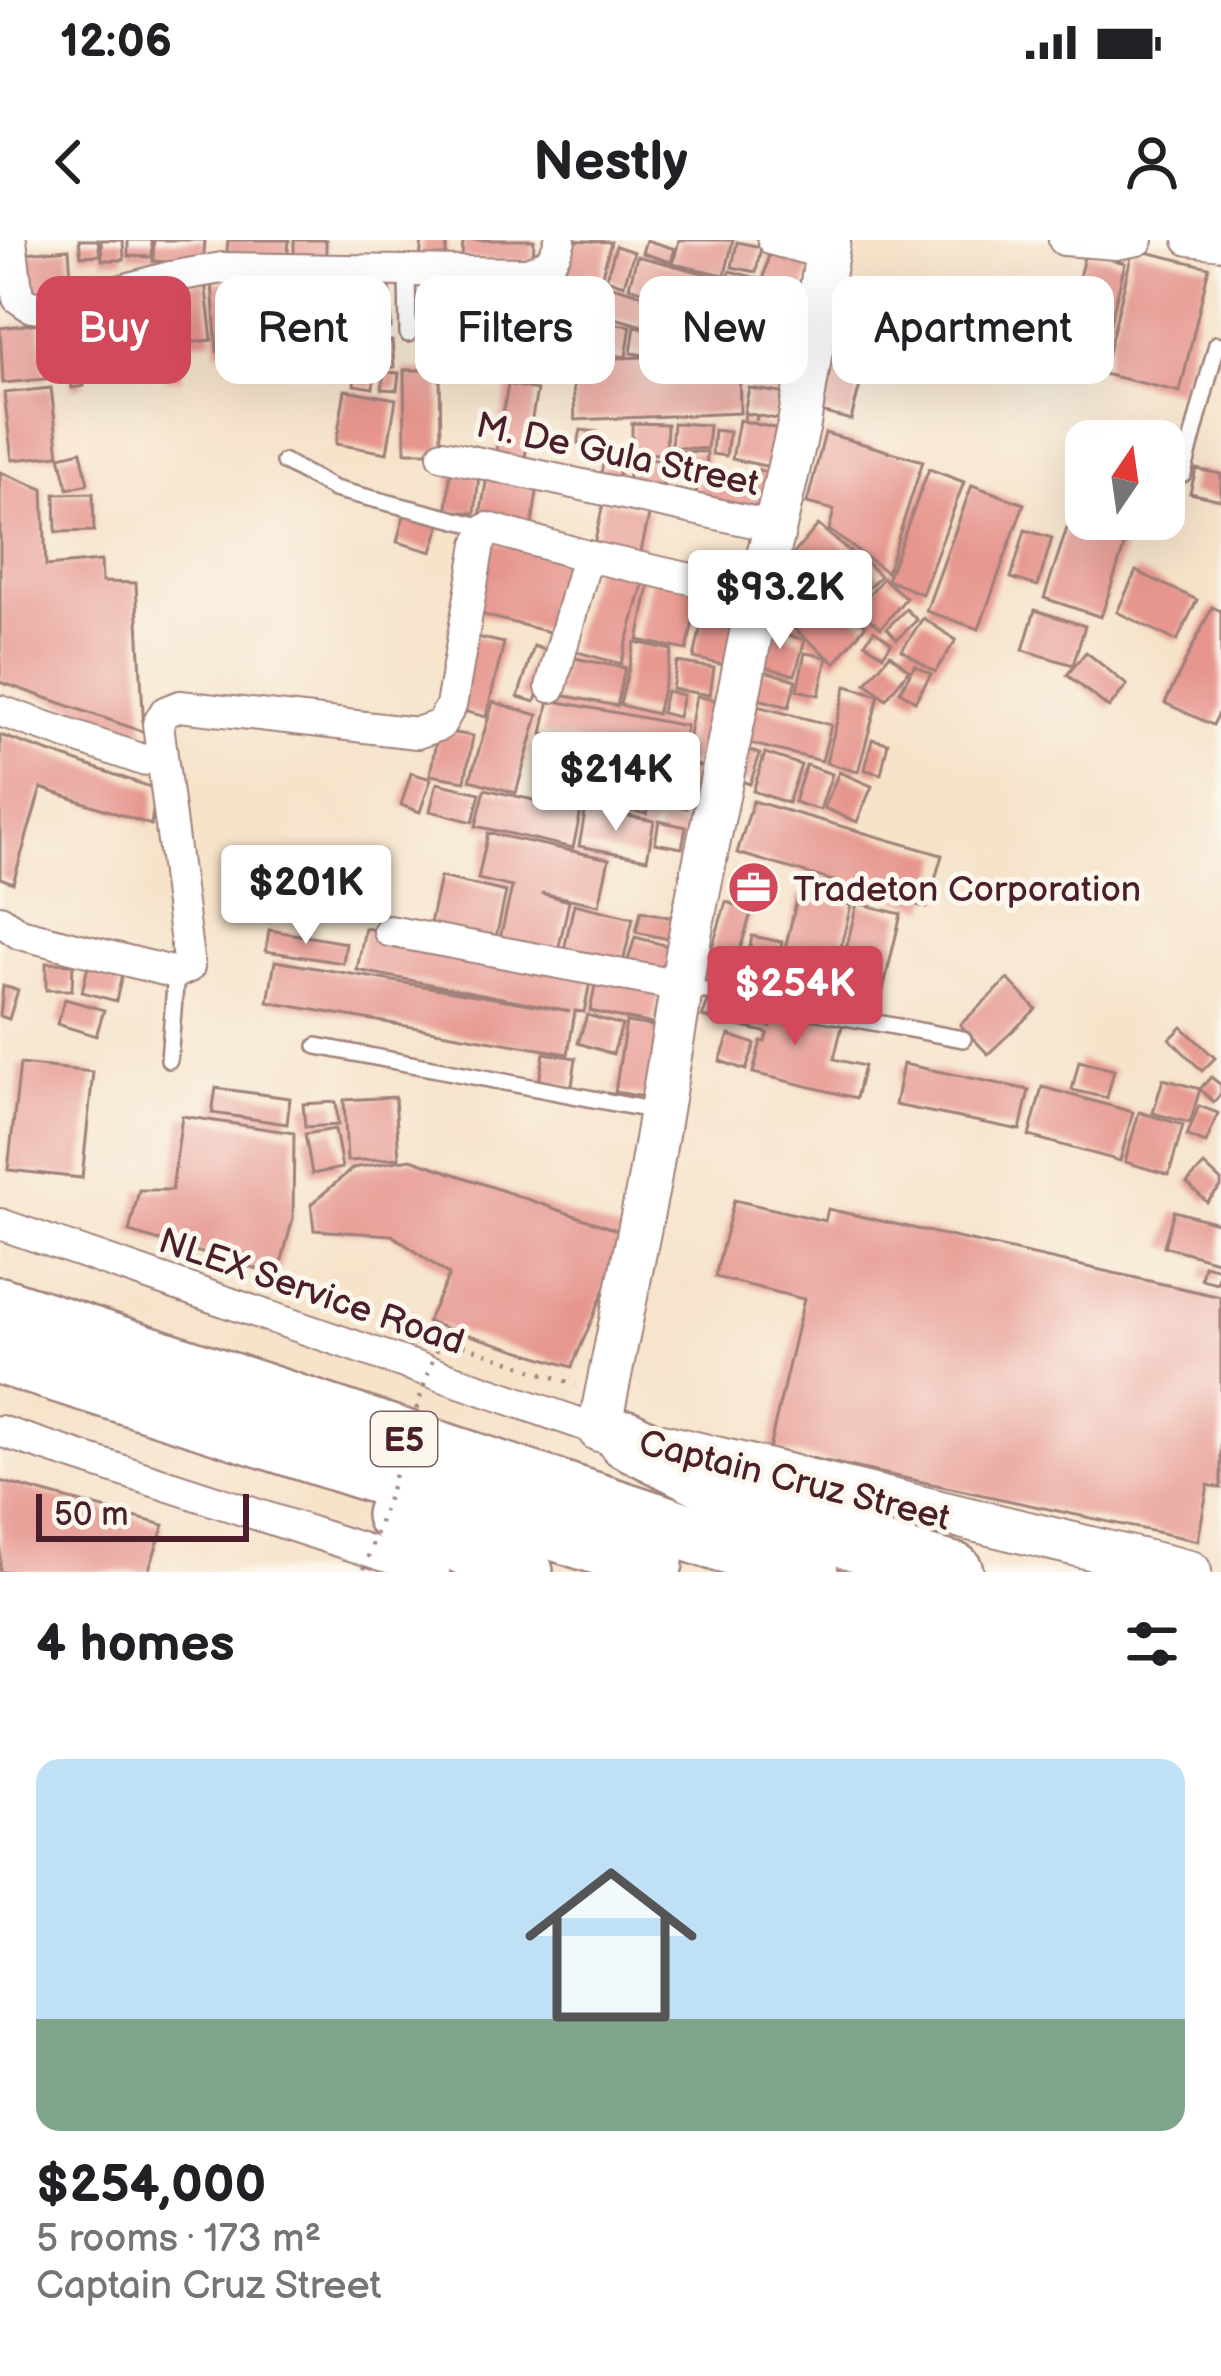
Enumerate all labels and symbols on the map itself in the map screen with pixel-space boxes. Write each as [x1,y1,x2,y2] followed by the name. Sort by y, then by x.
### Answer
[472,405,763,506] street label: M. De Gula Street
[1065,420,1185,540] north arrow
[682,550,878,652] pin: $93.2K
[532,732,700,834] pin: $214K
[222,845,390,947] pin: $201K
[726,860,782,916] office icon: Tradeton Corporation
[793,869,1141,912] place label: Tradeton Corporation
[711,946,879,1048] pin: $254K
[153,1220,469,1365] street label: NLEX Service Road
[371,1412,437,1466] road number: E5
[634,1422,954,1541] street label: Captain Cruz Street
[36,1488,249,1541] scale bar

